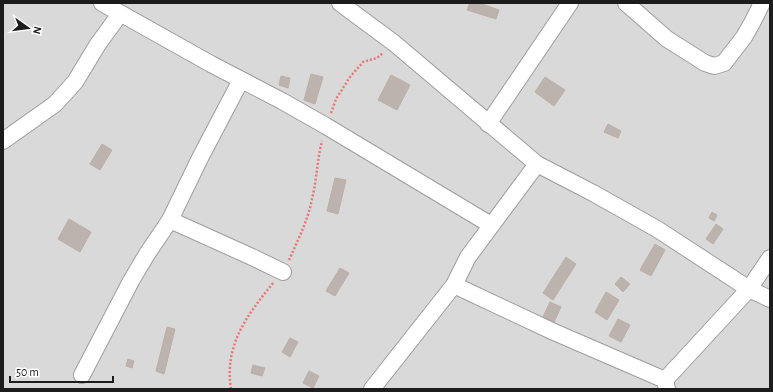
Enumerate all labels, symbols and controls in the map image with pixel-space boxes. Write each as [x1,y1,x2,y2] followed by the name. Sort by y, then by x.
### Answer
[8,8,48,48] north arrow
[31,25,43,35] text: N
[10,358,113,384] scale bar
[16,366,39,378] text: 50 m

